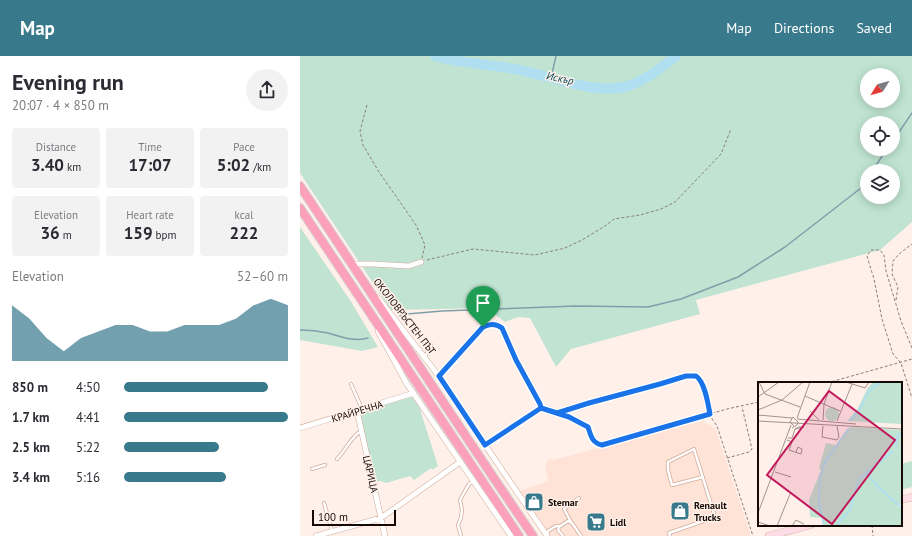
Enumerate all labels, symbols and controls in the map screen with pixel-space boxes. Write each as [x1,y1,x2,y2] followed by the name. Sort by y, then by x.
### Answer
[20,16,55,40] text: Map
[726,19,752,37] text: Map
[774,19,834,37] text: Directions
[856,19,892,37] text: Saved
[12,68,124,96] text: Evening run
[545,68,575,88] water label: Искър
[860,68,900,108] north arrow
[860,68,900,204] map controls
[246,69,288,111] button: share
[12,97,109,114] text: 20:07 · 4 × 850 m
[860,116,900,156] button: locate
[36,140,76,154] text: Distance
[138,140,162,154] text: Time
[233,140,255,154] text: Pace
[31,154,64,176] text: 3.40
[128,154,172,176] text: 17:07
[217,154,250,176] text: 5:02
[64,160,81,174] text: km
[250,160,271,174] text: /km
[860,164,900,204] button: layers
[34,208,78,222] text: Elevation
[126,208,174,222] text: Heart rate
[235,208,253,222] text: kcal
[40,222,60,244] text: 36
[124,222,153,244] text: 159
[230,222,258,244] text: 222
[60,228,72,242] text: m
[153,228,176,242] text: bpm
[12,268,64,285] text: Elevation
[237,268,288,285] text: 52–60 m
[371,276,439,357] street label: ОКОЛОВРЪСТЕН ПЪТ
[466,286,500,327] pin
[472,292,494,314] icon: arrive
[12,379,48,396] text: 850 m
[76,379,100,396] text: 4:50
[758,382,902,526] inset map
[330,397,385,425] street label: КРАЙРЕЧНА
[12,409,49,426] text: 1.7 km
[76,409,100,426] text: 4:41
[12,439,50,456] text: 2.5 km
[76,439,100,456] text: 5:22
[360,454,381,494] street label: ЦАРИЦА
[12,469,50,486] text: 3.4 km
[76,469,100,486] text: 5:16
[523,491,545,513] shop icon: Stemar
[548,496,579,509] place label: Stemar
[694,499,727,524] place label: Renault Trucks
[669,500,691,522] shop icon: Renault Trucks
[312,508,396,527] scale bar
[318,510,348,524] text: 100 m
[585,511,607,533] supermarket icon: Lidl
[610,516,626,529] place label: Lidl

